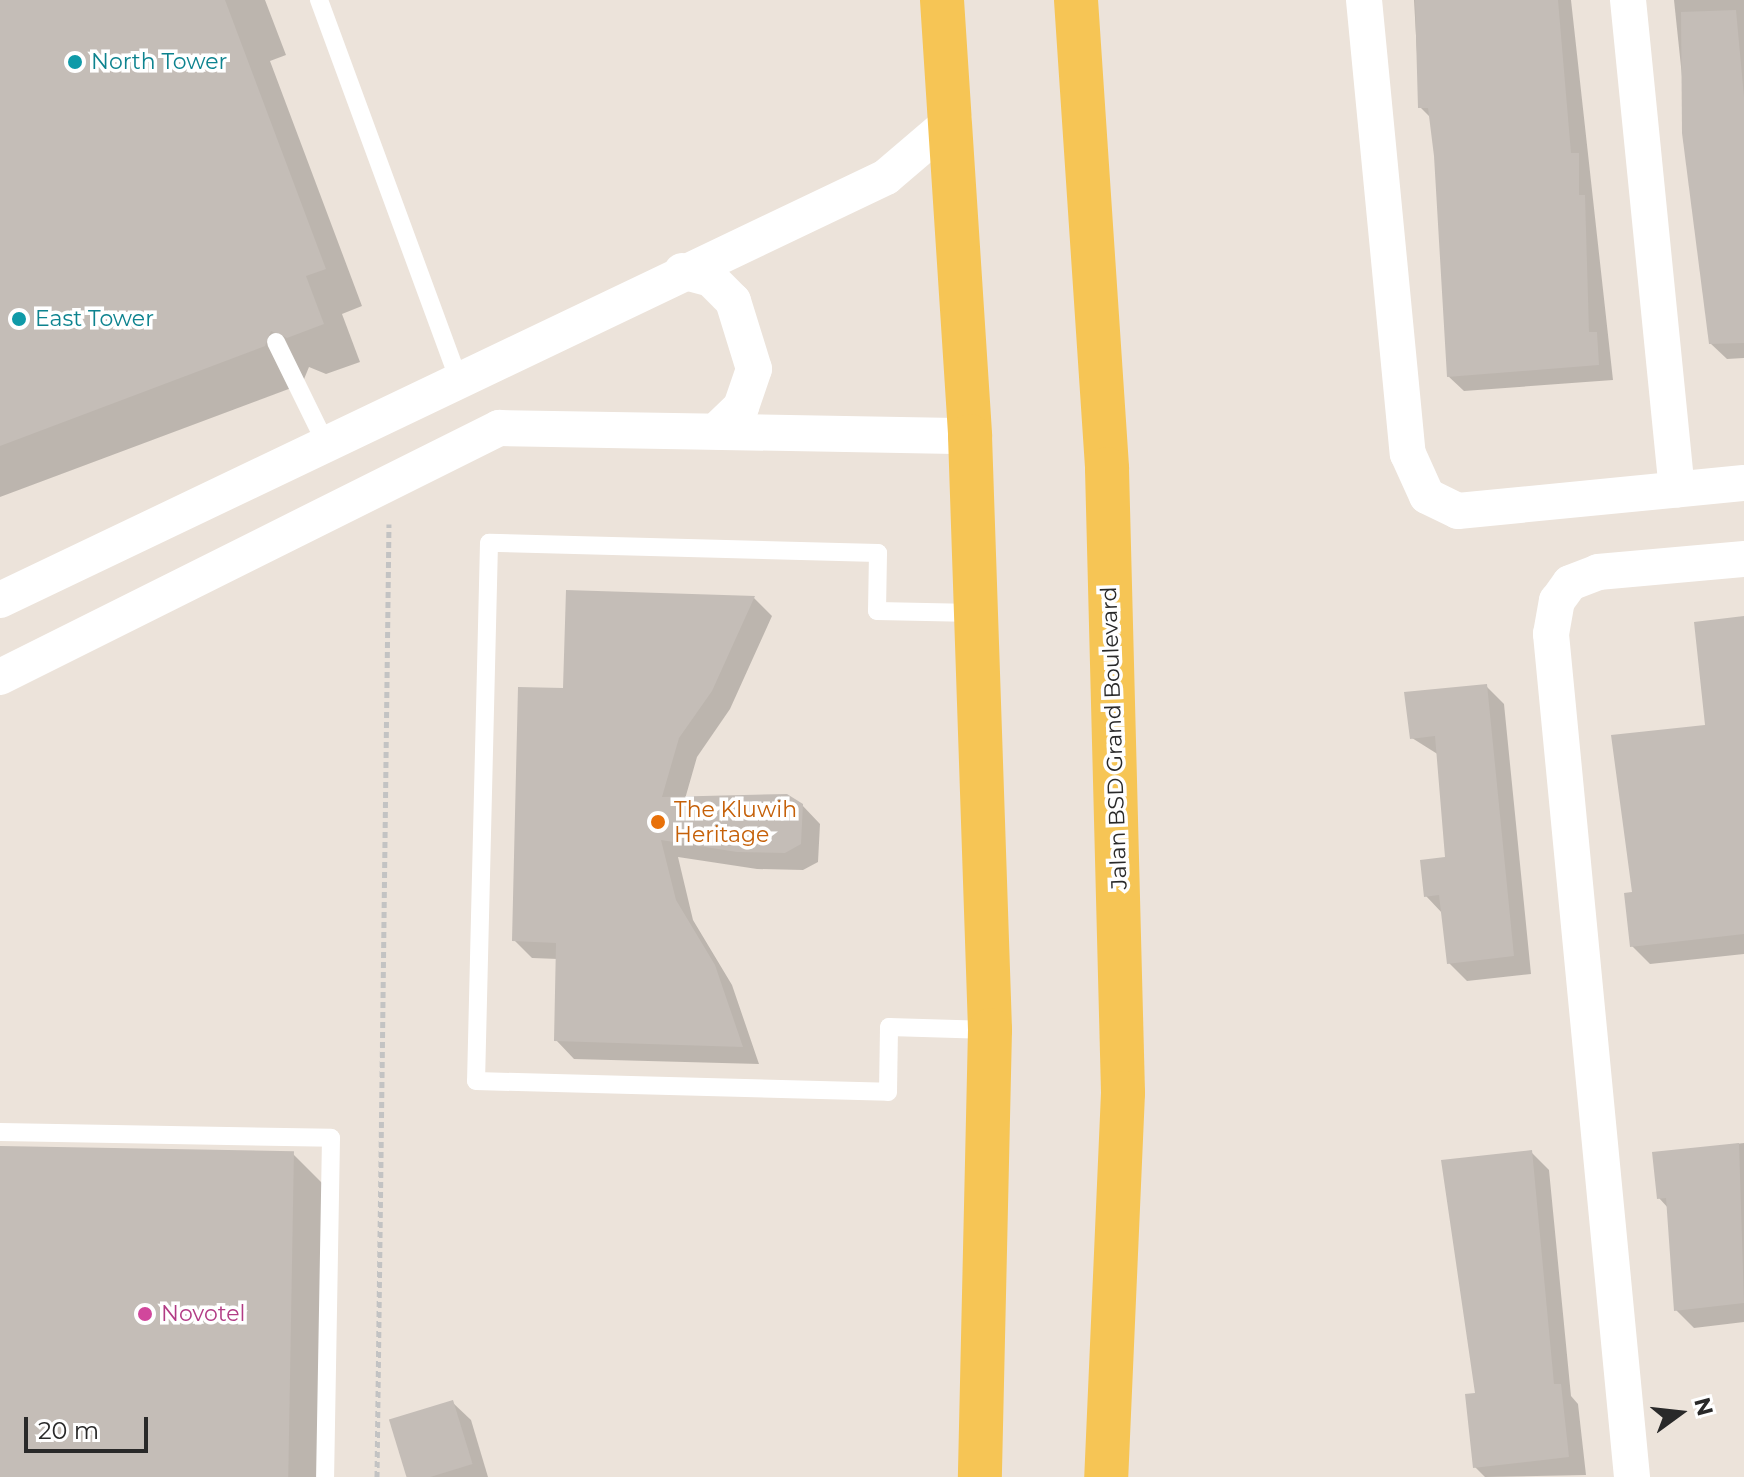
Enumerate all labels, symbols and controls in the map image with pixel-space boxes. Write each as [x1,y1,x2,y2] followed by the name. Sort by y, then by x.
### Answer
[91,49,227,75] place label: North Tower
[66,53,84,71] marker: North Tower
[35,306,154,332] place label: East Tower
[10,310,28,328] marker: East Tower
[1096,586,1132,890] street label: Jalan BSD Grand Boulevard
[674,796,797,848] place label: The Kluwih Heritage
[649,813,667,831] marker: The Kluwih Heritage
[161,1301,245,1327] place label: Novotel
[136,1305,154,1323] marker: Novotel
[1640,1373,1720,1453] north arrow
[1688,1395,1719,1419] text: N
[28,1401,152,1451] scale bar
[38,1416,99,1445] text: 20 m

